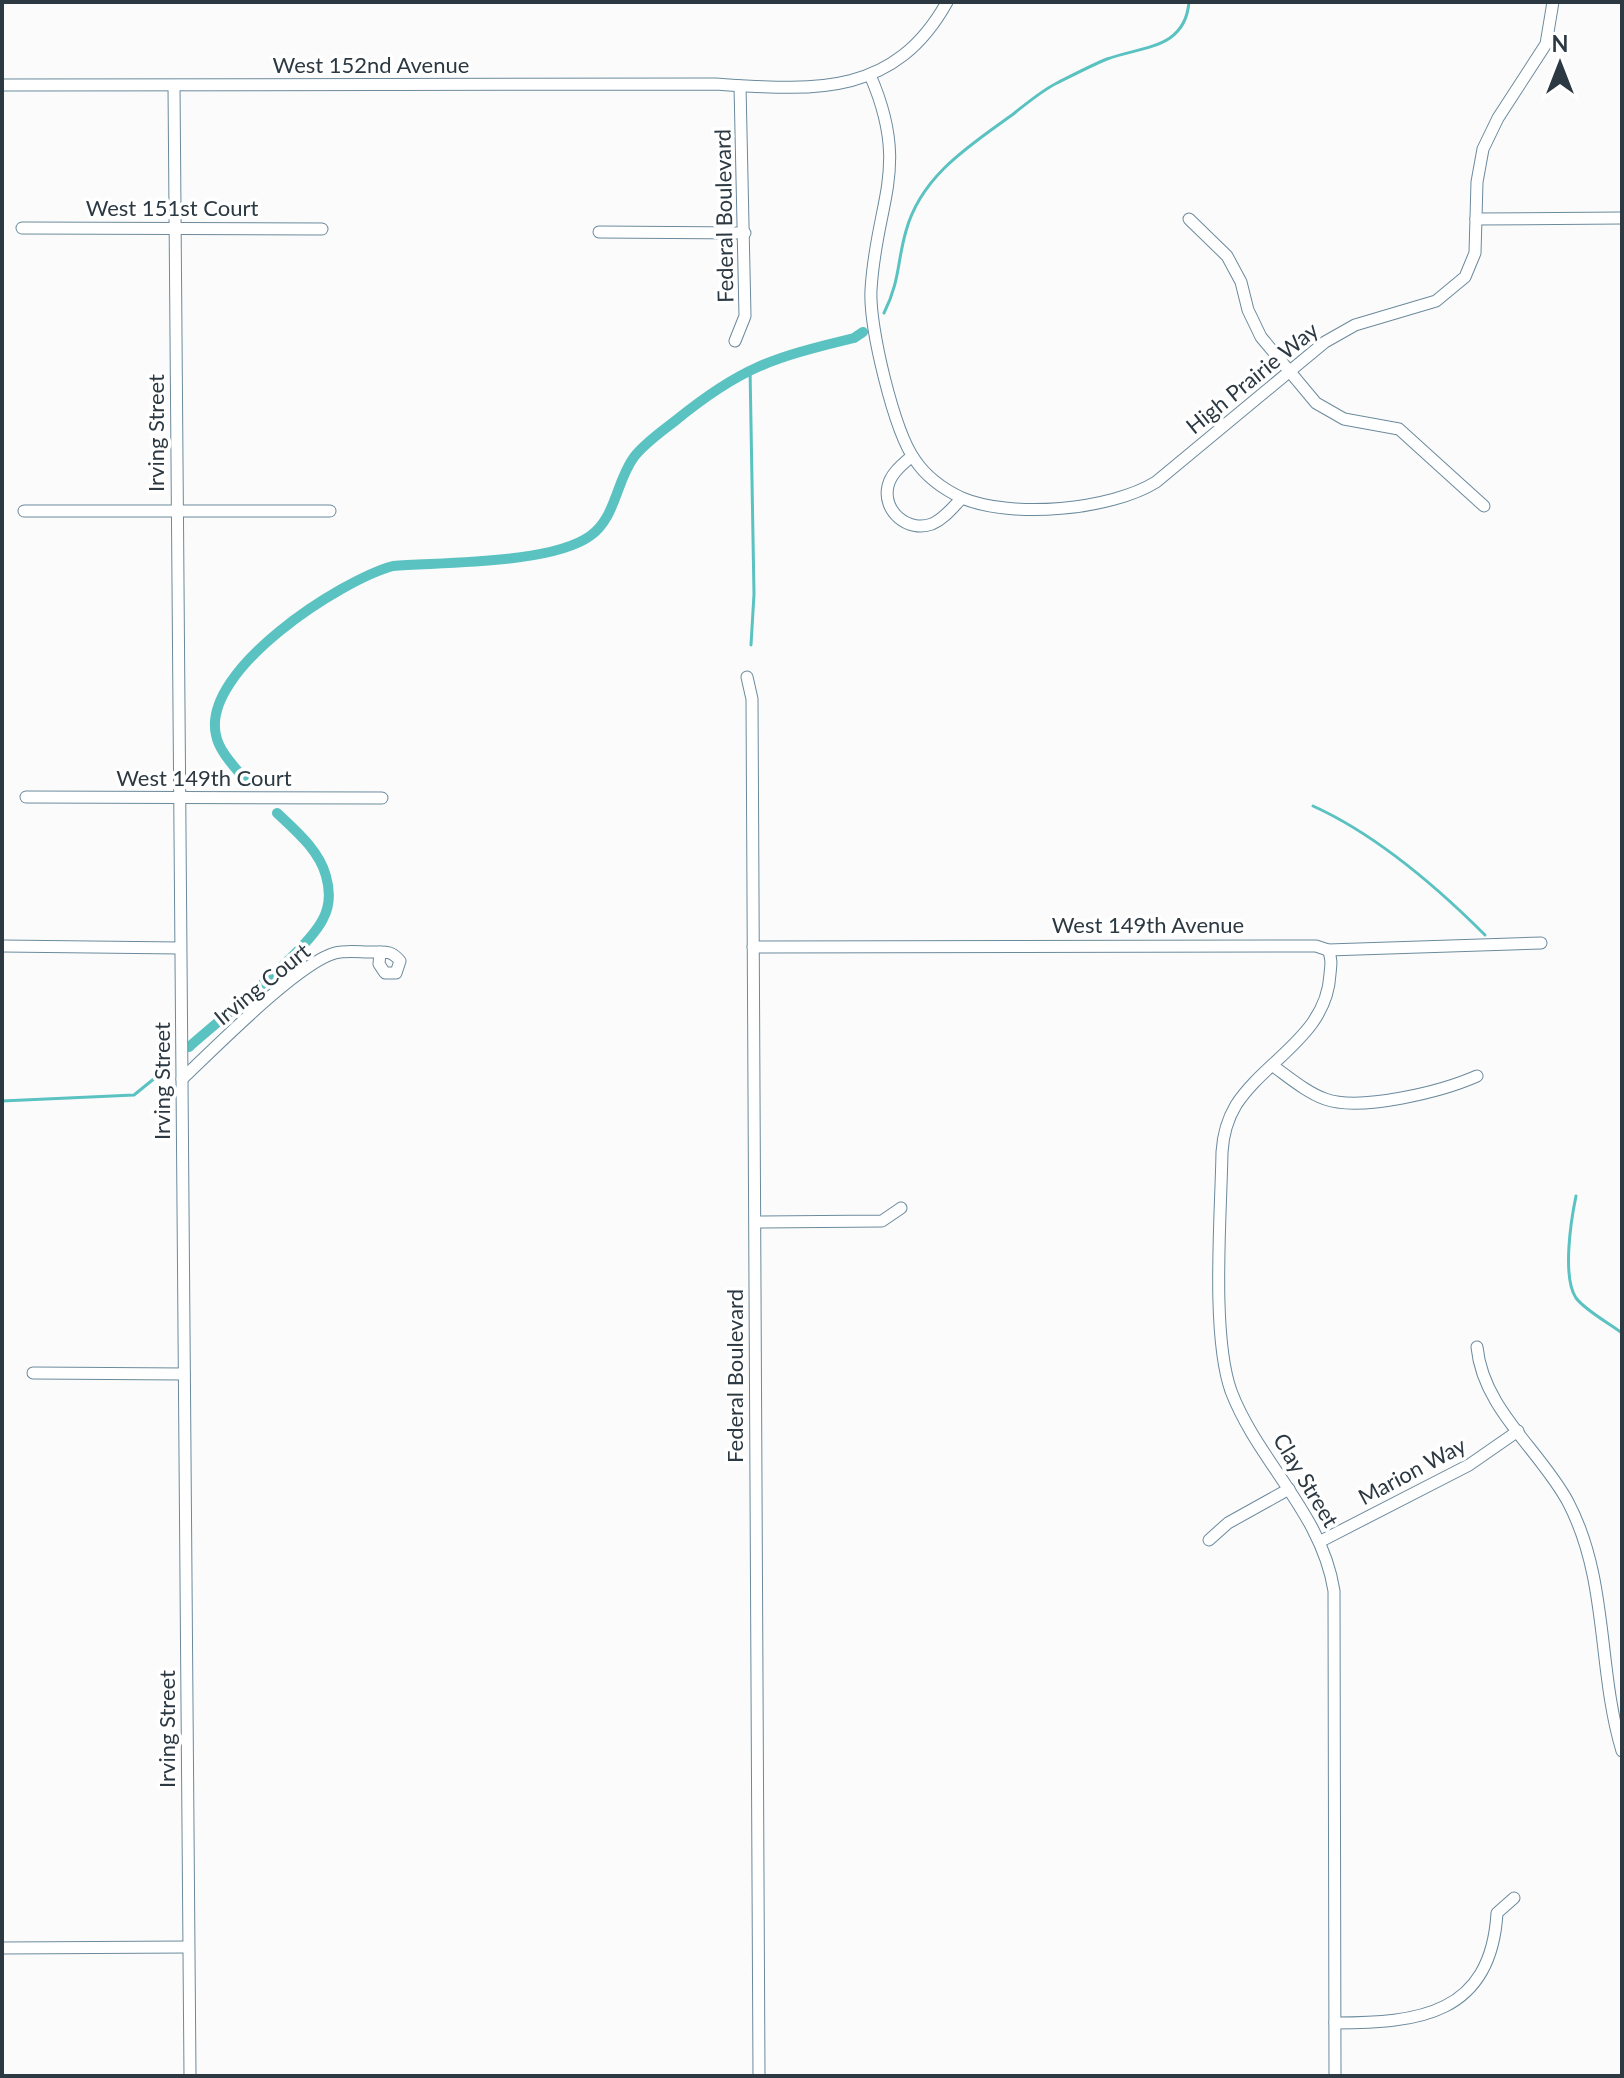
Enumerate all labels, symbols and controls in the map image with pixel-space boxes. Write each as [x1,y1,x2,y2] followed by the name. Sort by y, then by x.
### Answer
[1520,24,1600,104] north arrow
[1552,30,1568,57] text: N
[273,51,469,78] street label: West 152nd Avenue
[708,129,739,303] street label: Federal Boulevard
[86,194,258,221] street label: West 151st Court
[1180,316,1324,439] street label: High Prairie Way
[142,374,169,492] street label: Irving Street
[116,764,292,791] street label: West 149th Court
[1052,911,1244,938] street label: West 149th Avenue
[208,937,315,1030] street label: Irving Court
[148,1022,175,1140] street label: Irving Street
[721,1289,748,1463] street label: Federal Boulevard
[1268,1428,1345,1532] street label: Clay Street
[1353,1431,1471,1510] street label: Marion Way
[153,1670,180,1788] street label: Irving Street

